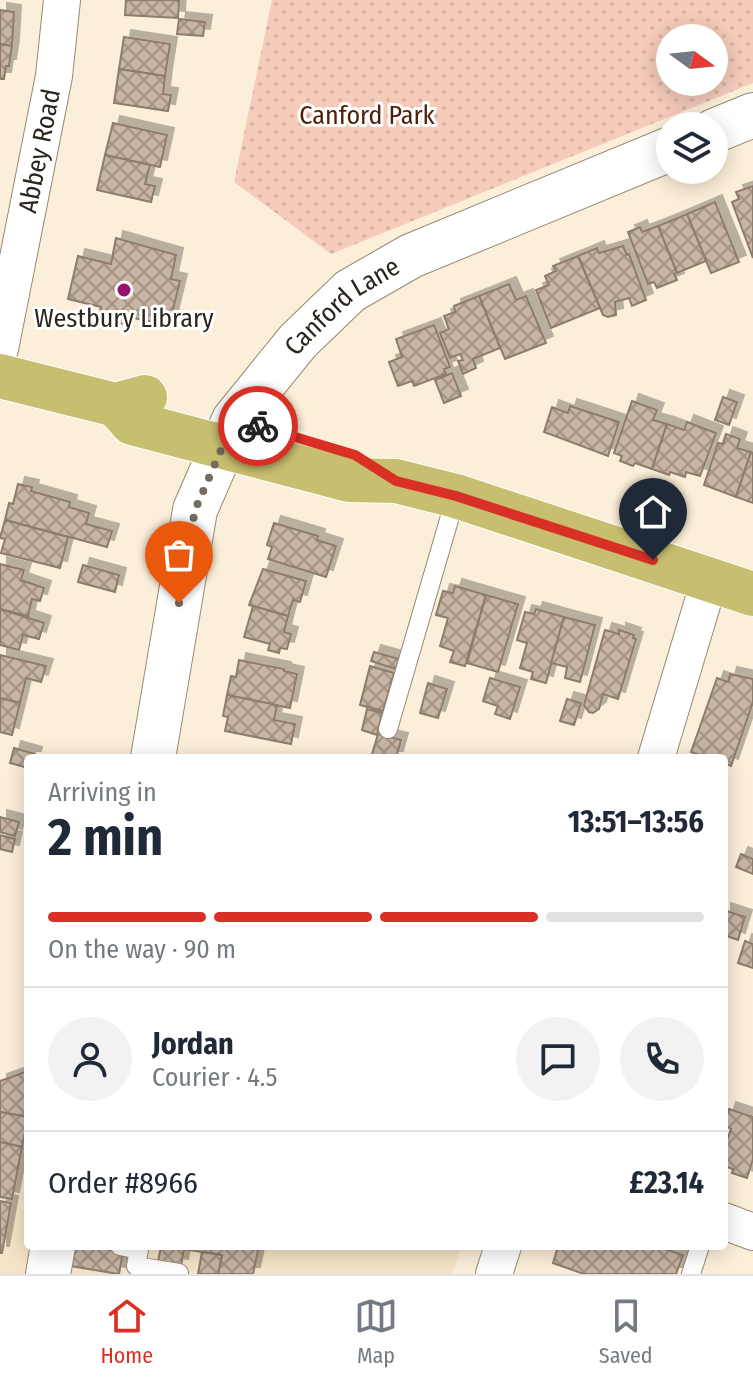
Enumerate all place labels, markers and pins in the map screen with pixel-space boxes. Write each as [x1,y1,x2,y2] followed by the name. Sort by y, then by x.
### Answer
[115,281,133,299] marker: Westbury Library
[34,303,214,334] place label: Westbury Library
[619,478,687,560] pin
[145,521,213,603] pin

